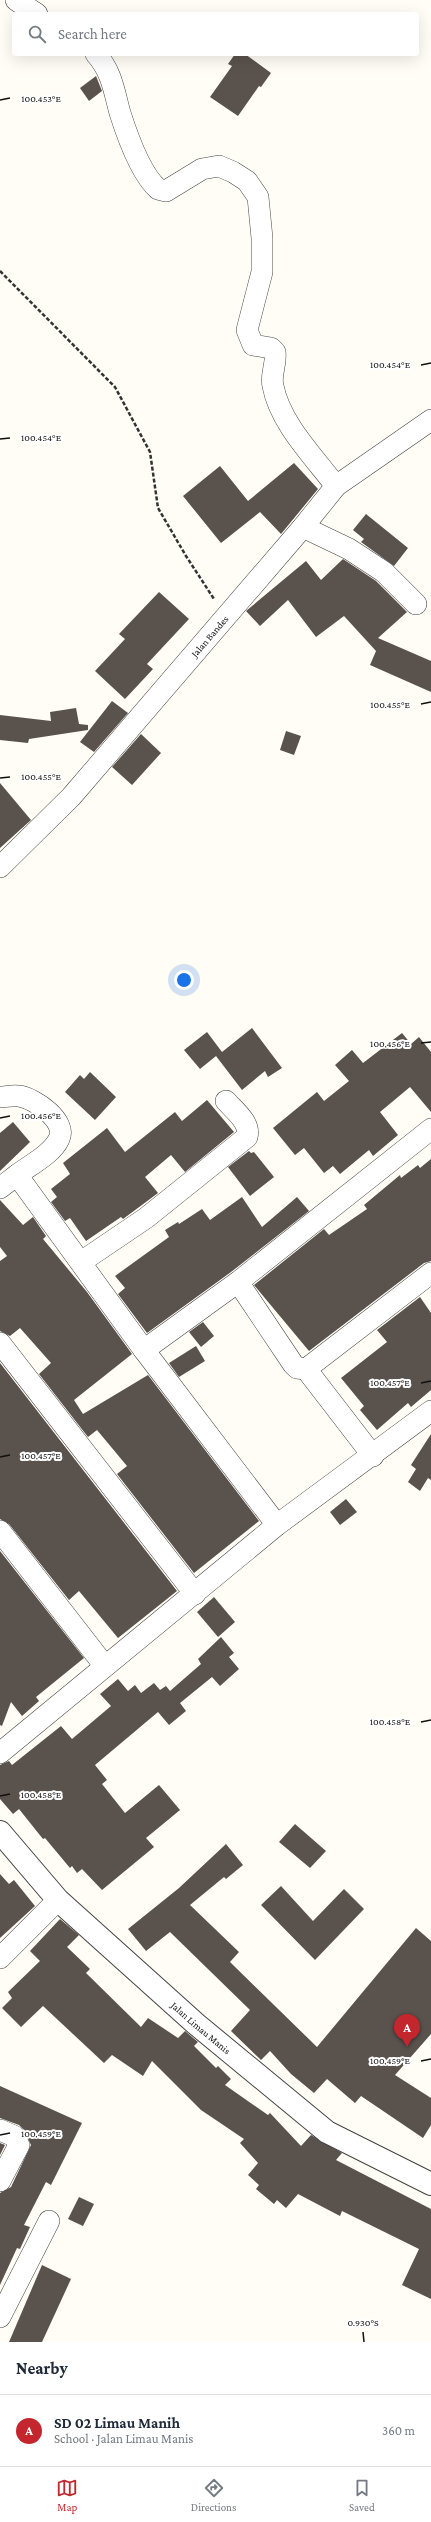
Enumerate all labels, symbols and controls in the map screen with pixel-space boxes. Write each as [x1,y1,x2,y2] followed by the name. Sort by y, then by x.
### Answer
[12,12,419,56] search box
[26,23,48,45] icon: search
[58,26,127,42] text: Search here
[21,93,61,104] text: 100.453°E
[370,359,411,370] text: 100.454°E
[21,432,62,443] text: 100.454°E
[188,613,230,660] street label: Jalan Bandes
[370,699,410,710] text: 100.455°E
[21,771,61,782] text: 100.455°E
[174,970,194,990] your location
[370,1038,410,1049] text: 100.456°E
[21,1110,61,1121] text: 100.456°E
[370,1377,410,1388] text: 100.457°E
[21,1450,61,1461] text: 100.457°E
[370,1716,411,1727] text: 100.458°E
[21,1789,62,1800] text: 100.458°E
[168,1998,233,2056] street label: Jalan Limau Manis
[394,2014,420,2047] pin: A
[370,2055,411,2066] text: 100.459°E
[21,2128,62,2139] text: 100.459°E
[347,2317,379,2328] text: 0.930°S
[16,2359,68,2378] text: Nearby
[54,2415,180,2431] text: SD 02 Limau Manih
[25,2423,33,2438] text: A
[382,2423,415,2438] text: 360 m
[54,2431,193,2446] text: School · Jalan Limau Manis
[56,2477,78,2513] tab: Map
[191,2477,236,2513] tab: Directions
[349,2477,375,2513] tab: Saved

